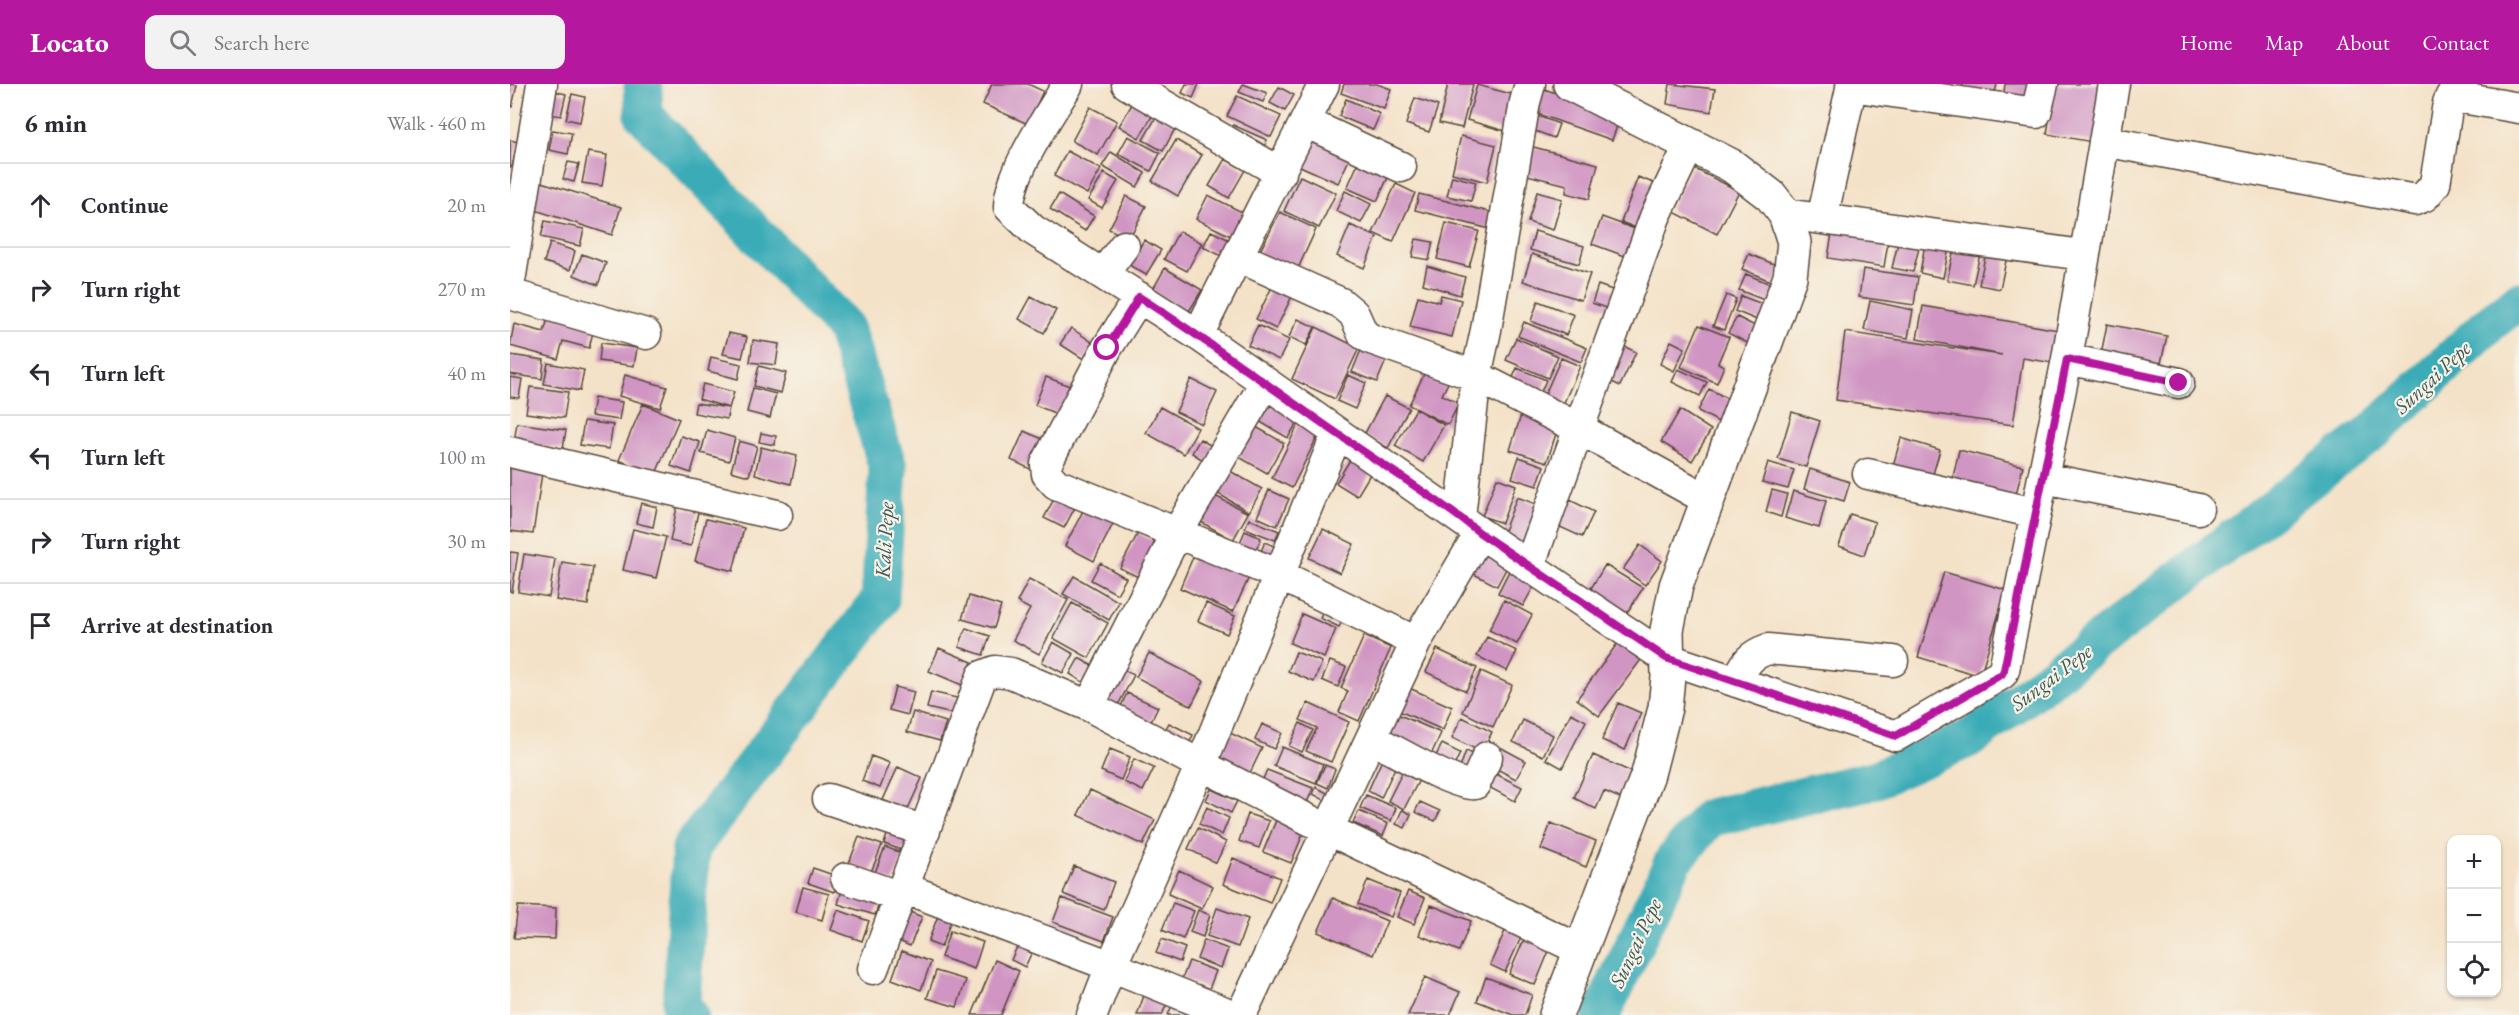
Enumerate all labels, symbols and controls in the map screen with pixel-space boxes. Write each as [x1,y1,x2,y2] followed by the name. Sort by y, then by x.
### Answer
[145,15,565,69] search box
[30,24,109,60] text: Locato
[166,26,199,59] icon: search
[214,28,309,57] text: Search here
[2180,29,2232,56] text: Home
[2265,29,2303,56] text: Map
[2336,29,2389,56] text: About
[2422,29,2489,56] text: Contact
[24,106,87,140] text: 6 min
[387,110,486,136] text: Walk · 460 m
[24,189,57,222] icon: ahead
[81,191,168,220] text: Continue
[447,192,486,218] text: 20 m
[24,273,57,306] icon: right
[81,275,180,304] text: Turn right
[438,276,486,302] text: 270 m
[1093,334,1119,360] route start
[2387,334,2477,420] water label: Sungai Pepe
[24,357,57,390] icon: left
[81,359,165,388] text: Turn left
[447,360,486,386] text: 40 m
[2165,369,2191,395] route end
[24,441,57,474] icon: left
[81,443,165,472] text: Turn left
[438,444,486,470] text: 100 m
[868,500,900,580] water label: Kali Pepe
[24,525,57,558] icon: right
[81,527,180,556] text: Turn right
[447,528,486,554] text: 30 m
[24,609,57,642] icon: arrive
[81,611,273,640] text: Arrive at destination
[2004,637,2098,717] water label: Sungai Pepe
[2447,835,2501,997] map controls
[2447,835,2501,889] button: +
[2447,889,2501,943] button: −
[1602,893,1668,993] water label: Sungai Pepe
[2447,943,2501,997] button: locate

